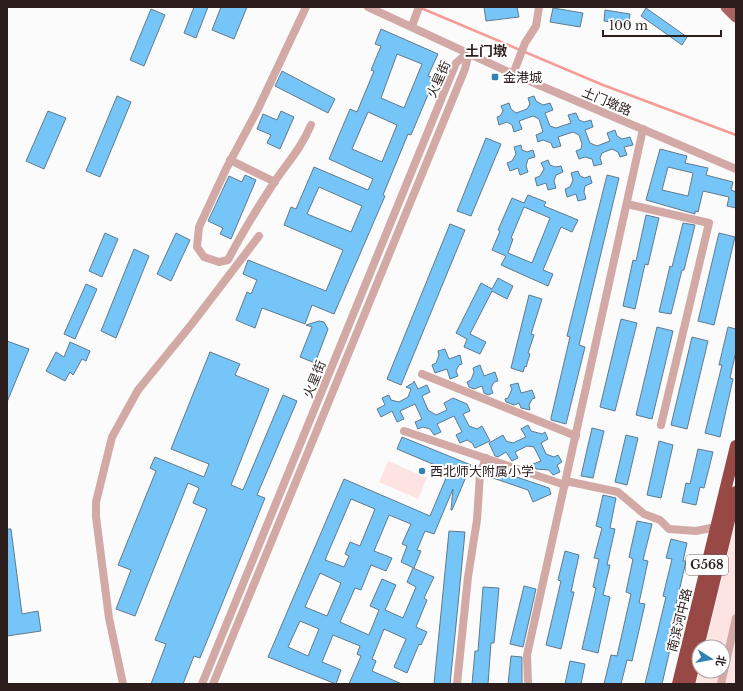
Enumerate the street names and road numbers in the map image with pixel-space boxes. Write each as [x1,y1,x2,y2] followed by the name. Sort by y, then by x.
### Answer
[423,58,454,100] street label: 火星街
[580,83,634,119] street label: 土门墩路
[299,358,330,400] street label: 火星街
[686,555,728,575] road number: G568
[663,587,696,654] street label: 南滨河中路

